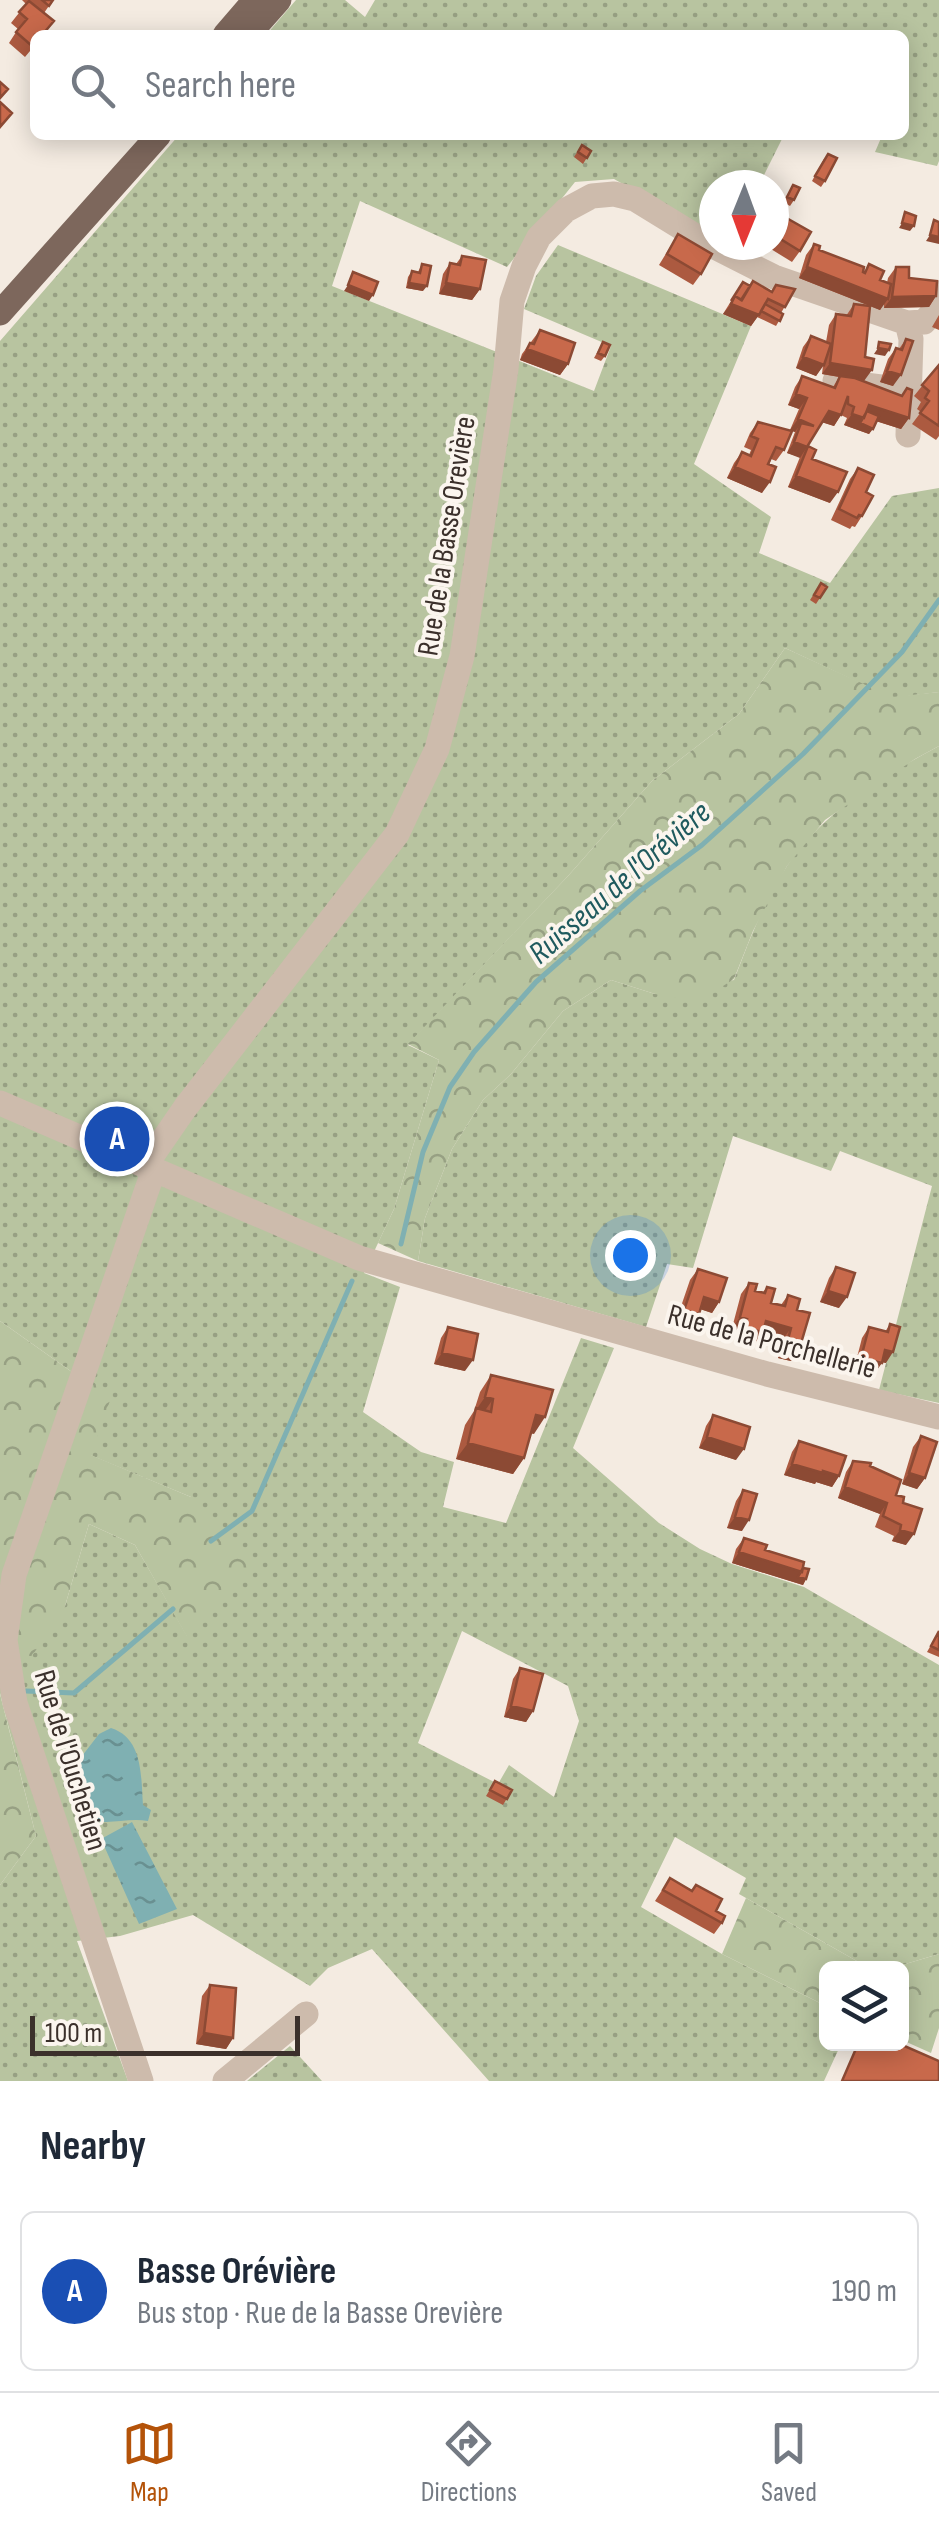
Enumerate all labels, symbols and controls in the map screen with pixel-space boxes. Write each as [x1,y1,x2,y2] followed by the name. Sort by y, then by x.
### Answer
[30,30,909,140] search box
[65,58,120,113] icon: search
[145,63,296,108] text: Search here
[699,170,789,260] north arrow
[410,414,484,658] street label: Rue de la Basse Orevière
[521,794,719,973] water label: Ruisseau de l'Orévière
[84,1102,150,1176] pin: A
[605,1230,656,1281] your location
[664,1297,880,1387] street label: Rue de la Porchellerie
[26,1666,115,1855] street label: Rue de l'Ouchetien
[819,1961,909,2051] map controls
[819,1961,909,2051] button: layers
[30,2011,300,2056] scale bar
[45,2017,102,2050] text: 100 m
[40,2121,146,2172] text: Nearby
[137,2249,336,2294] text: Basse Orévière
[67,2272,82,2311] text: A
[832,2272,897,2311] text: 190 m
[137,2294,503,2333] text: Bus stop · Rue de la Basse Orevière
[122,2416,177,2509] tab: Map
[421,2416,517,2509] tab: Directions
[761,2416,817,2509] tab: Saved

